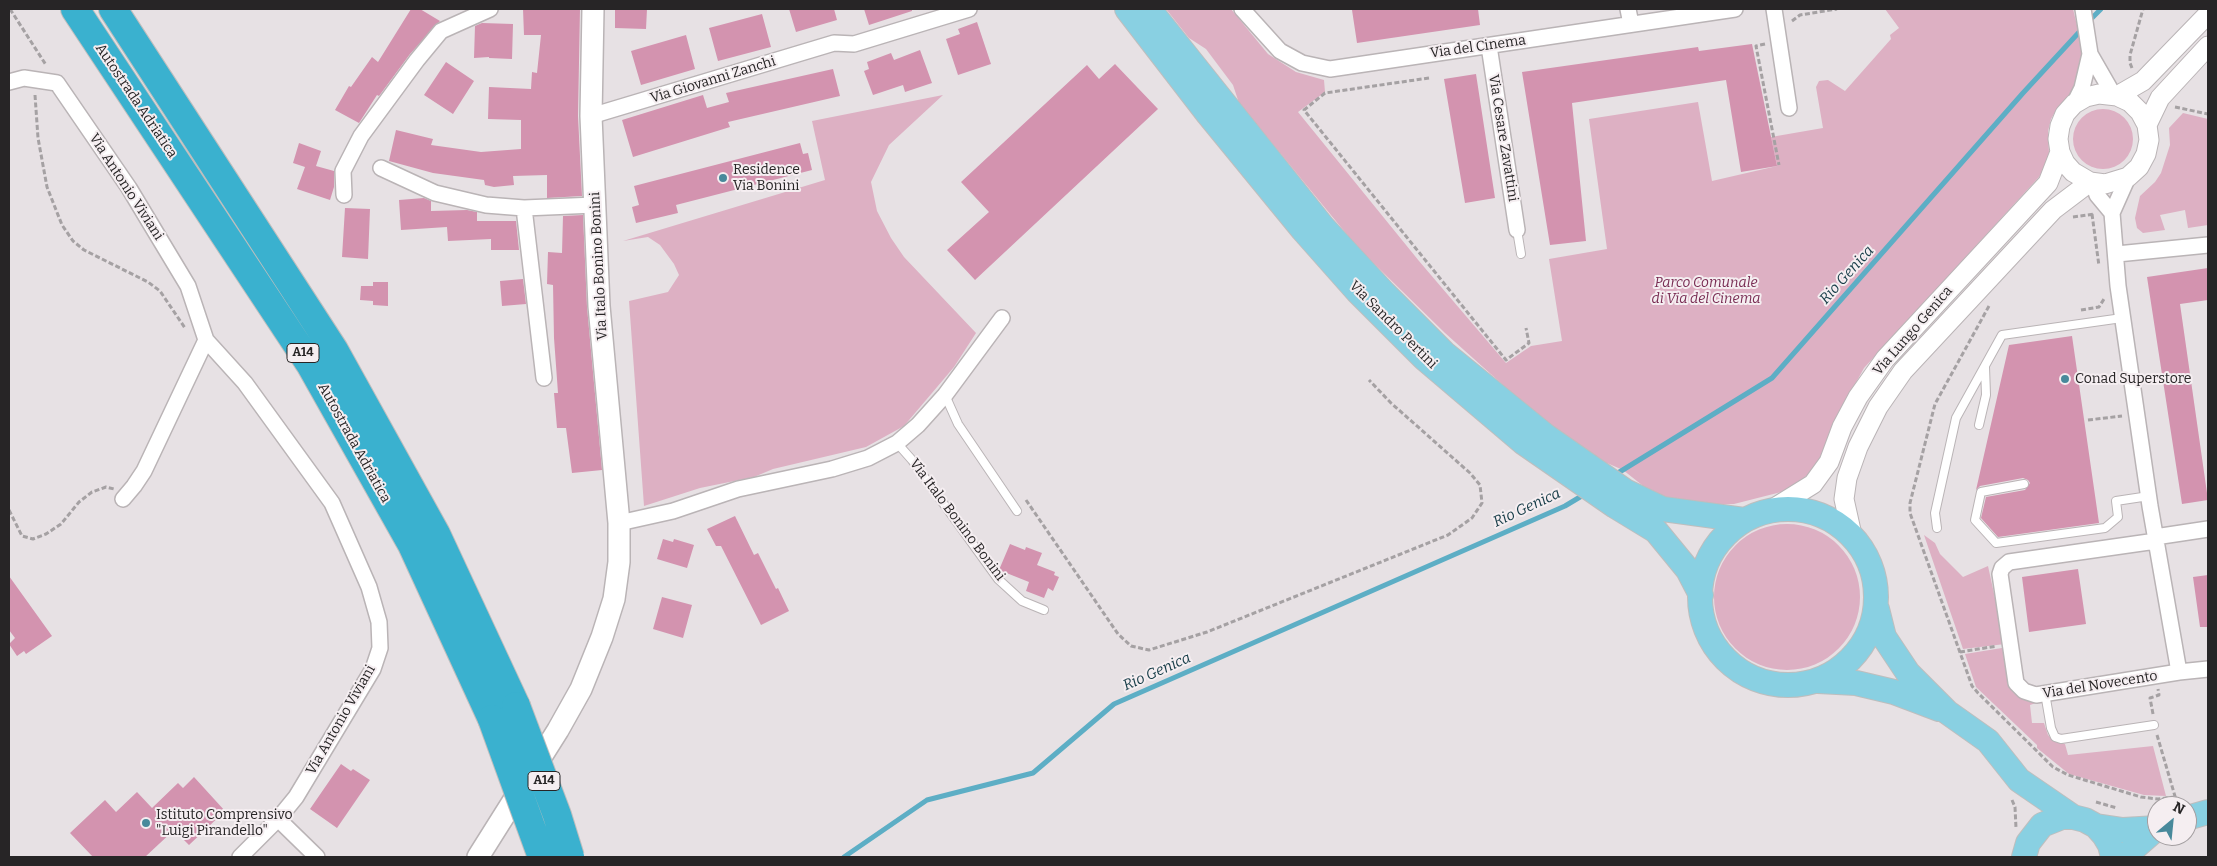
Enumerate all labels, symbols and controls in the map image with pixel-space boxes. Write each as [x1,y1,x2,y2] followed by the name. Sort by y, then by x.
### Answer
[1429,32,1527,62] street label: Via del Cinema
[91,41,181,161] street label: Autostrada Adriatica
[648,53,778,107] street label: Via Giovanni Zanchi
[1485,73,1521,203] street label: Via Cesare Zavattini
[85,131,167,243] street label: Via Antonio Viviani
[733,162,800,194] place label: Residence Via Bonini
[717,172,729,184] marker: Residence Via Bonini
[587,191,611,341] street label: Via Italo Bonino Bonini
[1816,242,1878,308] water label: Rio Genica
[1651,275,1761,308] park label: Parco Comunale di Via del Cinema
[1346,278,1440,372] street label: Via Sandro Pertini
[1870,283,1956,379] street label: Via Lungo Genica
[287,343,319,362] road number: A14
[2075,371,2191,387] place label: Conad Superstore
[2059,373,2071,385] marker: Conad Superstore
[314,380,394,506] street label: Autostrada Adriatica
[906,456,1008,584] street label: Via Italo Bonino Bonini
[1490,485,1564,531] water label: Rio Genica
[1120,649,1194,695] water label: Rio Genica
[303,662,379,778] street label: Via Antonio Viviani
[2041,668,2159,702] street label: Via del Novecento
[528,771,560,790] road number: A14
[2147,796,2197,846] north arrow
[2170,798,2188,818] text: N
[156,807,293,840] place label: Istituto Comprensivo "Luigi Pirandello"
[140,817,152,829] marker: Istituto Comprensivo "Luigi Pirandello"

